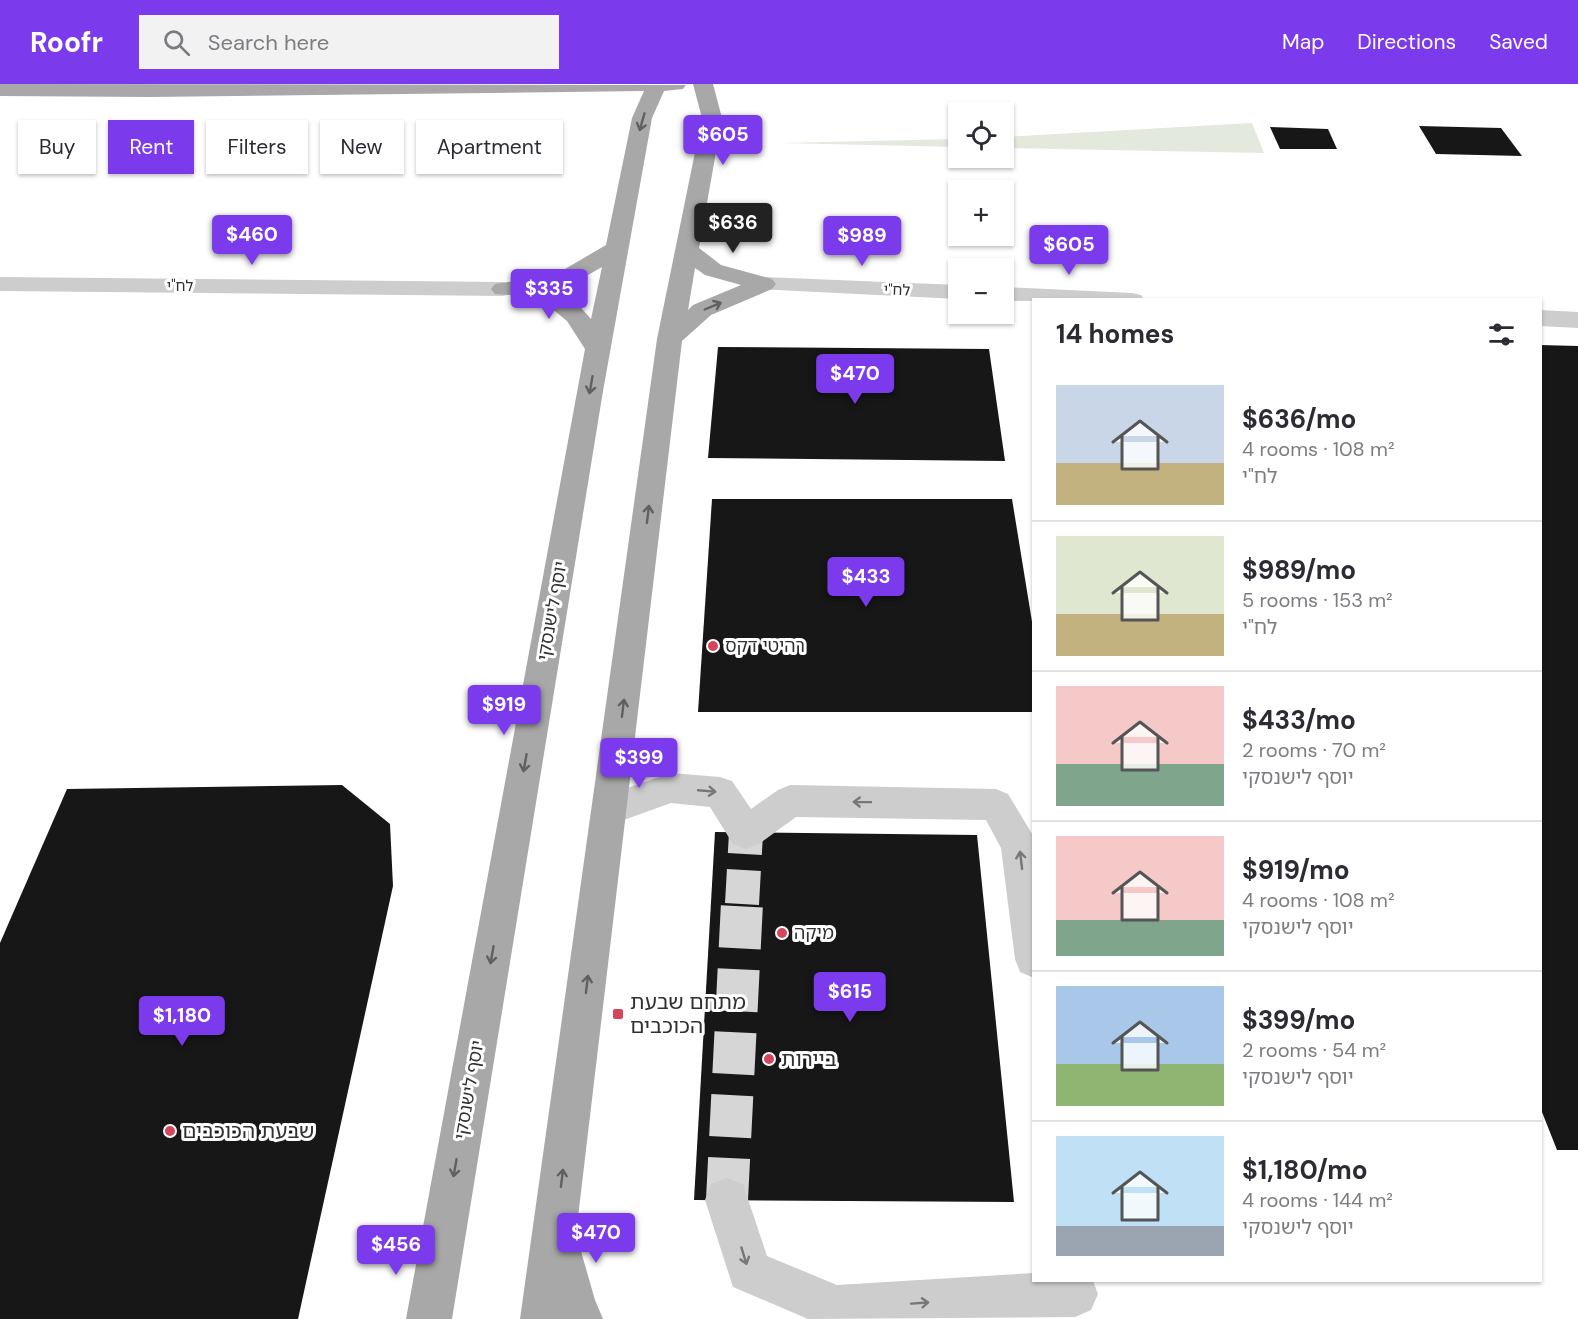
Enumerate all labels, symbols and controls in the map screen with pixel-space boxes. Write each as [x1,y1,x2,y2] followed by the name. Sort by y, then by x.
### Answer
[139,15,559,69] search box
[30,24,103,61] text: Roofr
[160,26,193,59] icon: search
[208,28,329,57] text: Search here
[1282,28,1324,56] text: Map
[1357,28,1456,56] text: Directions
[1489,28,1548,56] text: Saved
[948,102,1014,324] map controls
[948,102,1014,168] button: locate
[636,112,647,131] one-way arrow
[687,115,759,166] pin: $605
[18,120,96,174] chip: Buy
[108,120,194,174] chip: Rent
[206,120,308,174] chip: Filters
[320,120,404,174] chip: New
[416,120,563,174] chip: Apartment
[697,121,749,147] text: $605
[948,180,1014,246] button: +
[697,203,769,254] pin: $636
[708,209,758,235] text: $636
[216,215,288,266] pin: $460
[826,216,898,267] pin: $989
[226,221,278,247] text: $460
[837,222,887,248] text: $989
[1033,225,1105,276] pin: $605
[1043,231,1095,257] text: $605
[948,258,1014,324] button: −
[513,269,585,320] pin: $335
[525,275,573,301] text: $335
[167,276,193,296] street label: לח"י
[883,280,911,300] street label: לח"י
[704,299,722,310] one-way arrow
[1056,317,1174,351] text: 14 homes
[1485,318,1518,351] icon: filters
[819,354,891,405] pin: $470
[830,360,880,386] text: $470
[585,374,596,394] one-way arrow
[1242,402,1356,436] text: $636/mo
[1104,409,1176,481] icon: home
[1242,436,1394,462] text: 4 rooms · 108 m²
[1242,463,1277,489] text: לח"י
[642,505,653,525] one-way arrow
[1242,553,1356,587] text: $989/mo
[830,557,902,608] pin: $433
[531,559,573,663] street label: יוסף לישנסקי
[1104,560,1176,632] icon: home
[841,563,891,589] text: $433
[1242,587,1393,613] text: 5 rooms · 153 m²
[1242,614,1277,640] text: לח"י
[725,634,805,658] place label: רהיטי דקס
[706,639,720,653] marker: רהיטי דקס
[468,685,540,736] pin: $919
[482,691,526,717] text: $919
[617,698,628,718] one-way arrow
[1242,703,1356,737] text: $433/mo
[1104,710,1176,782] icon: home
[1242,737,1386,763] text: 2 rooms · 70 m²
[603,738,675,789] pin: $399
[614,744,664,770] text: $399
[520,753,531,772] one-way arrow
[1242,764,1354,790] text: יוסף לישנסקי
[696,786,716,797] one-way arrow
[852,797,872,808] one-way arrow
[1015,850,1026,870] one-way arrow
[1242,853,1350,887] text: $919/mo
[1104,860,1176,932] icon: home
[1242,887,1394,913] text: 4 rooms · 108 m²
[1242,914,1354,940] text: יוסף לישנסקי
[794,921,834,945] place label: מיקה
[775,926,789,940] marker: מיקה
[486,945,497,965] one-way arrow
[814,972,886,1023] pin: $615
[582,975,593,995] one-way arrow
[828,978,872,1004] text: $615
[630,988,746,1040] place label: מתחם שבעת הכוכבים
[133,996,231,1047] pin: $1,180
[153,1002,211,1028] text: $1,180
[1242,1003,1355,1037] text: $399/mo
[611,1007,625,1021] marker: מתחם שבעת הכוכבים
[1104,1010,1176,1082] icon: home
[1242,1037,1386,1063] text: 2 rooms · 54 m²
[448,1038,490,1142] street label: יוסף לישנסקי
[781,1045,837,1073] place label: ביירות
[762,1052,776,1066] marker: ביירות
[1242,1064,1354,1090] text: יוסף לישנסקי
[182,1117,314,1145] place label: שבעת הכוכבים
[163,1124,177,1138] marker: שבעת הכוכבים
[1242,1153,1368,1187] text: $1,180/mo
[449,1158,460,1177] one-way arrow
[1104,1160,1176,1232] icon: home
[556,1168,567,1188] one-way arrow
[1242,1187,1393,1213] text: 4 rooms · 144 m²
[560,1213,632,1264] pin: $470
[1242,1214,1354,1240] text: יוסף לישנסקי
[571,1219,621,1245] text: $470
[360,1225,432,1276] pin: $456
[371,1231,421,1257] text: $456
[739,1246,750,1265] one-way arrow
[910,1297,930,1308] one-way arrow

